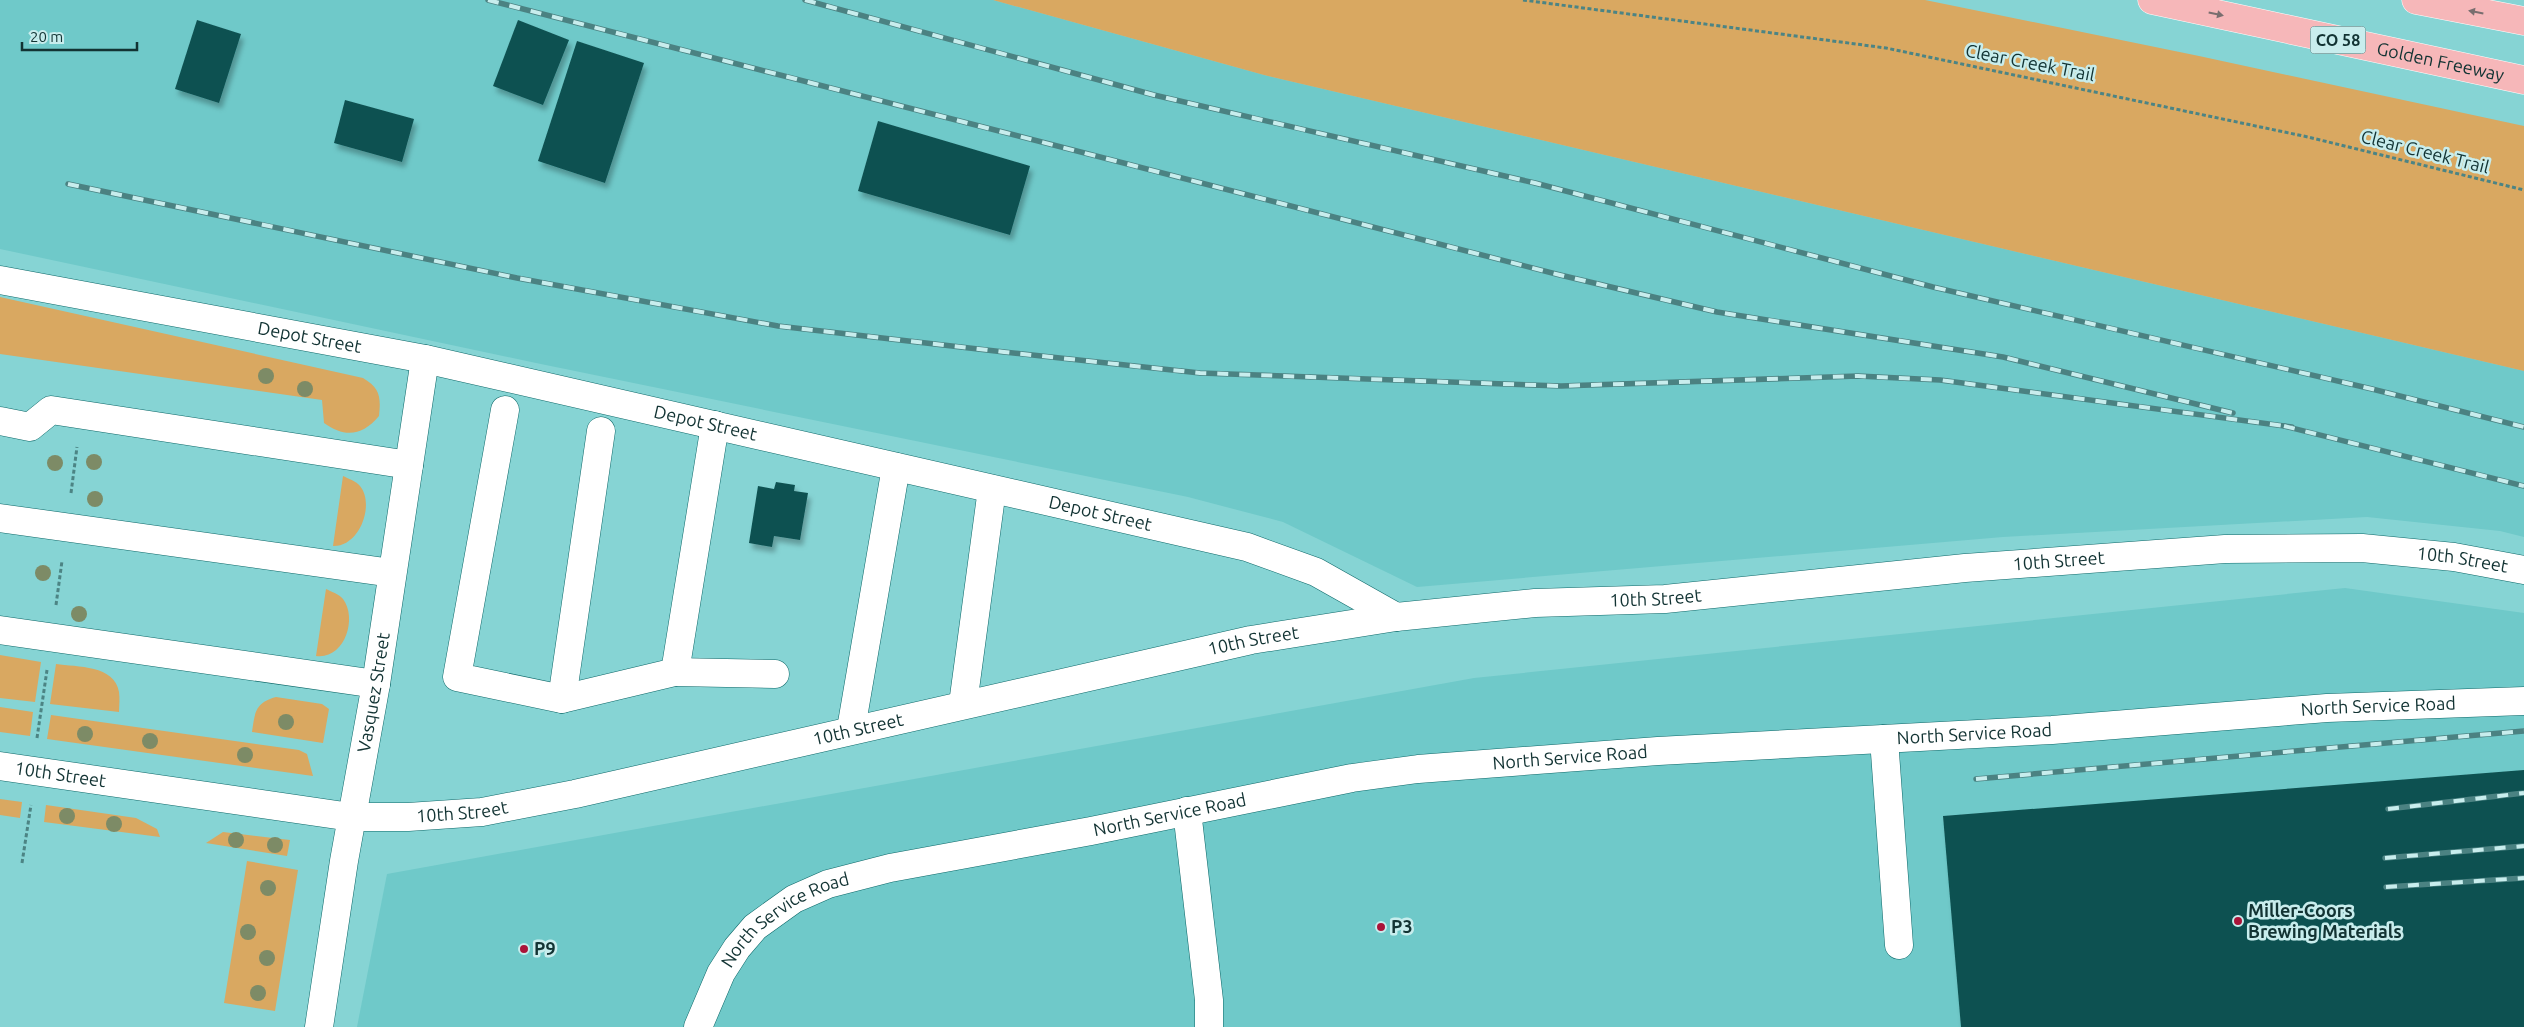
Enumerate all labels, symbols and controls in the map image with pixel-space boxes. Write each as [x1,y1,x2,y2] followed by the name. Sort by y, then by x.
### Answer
[2469,8,2484,16] one-way arrow
[2209,10,2224,18] one-way arrow
[22,20,138,52] scale bar
[2310,26,2366,54] road number: CO 58
[30,28,63,45] text: 20 m
[2375,38,2506,85] street label: Golden Freeway
[1964,40,2097,84] street label: Clear Creek Trail
[2359,125,2492,177] street label: Clear Creek Trail
[256,317,363,356] street label: Depot Street
[652,401,759,444] street label: Depot Street
[1047,491,1154,534] street label: Depot Street
[2416,542,2510,576] street label: 10th Street
[2012,547,2105,573] street label: 10th Street
[1609,584,1702,610] street label: 10th Street
[1206,622,1300,659] street label: 10th Street
[353,631,393,754] street label: Vasquez Street
[2300,692,2456,719] street label: North Service Road
[811,709,905,748] street label: 10th Street
[1896,719,2052,747] street label: North Service Road
[1492,741,1648,772] street label: North Service Road
[14,757,108,790] street label: 10th Street
[1091,789,1248,839] street label: North Service Road
[416,796,509,825] street label: 10th Street
[716,868,851,971] street label: North Service Road
[2248,900,2402,941] place label: Miller-Coors Brewing Materials
[2232,915,2244,927] marker: Miller-Coors Brewing Materials
[1391,916,1413,936] place label: P3
[1375,921,1387,933] marker: P3
[534,938,556,958] place label: P9
[518,943,530,955] marker: P9

